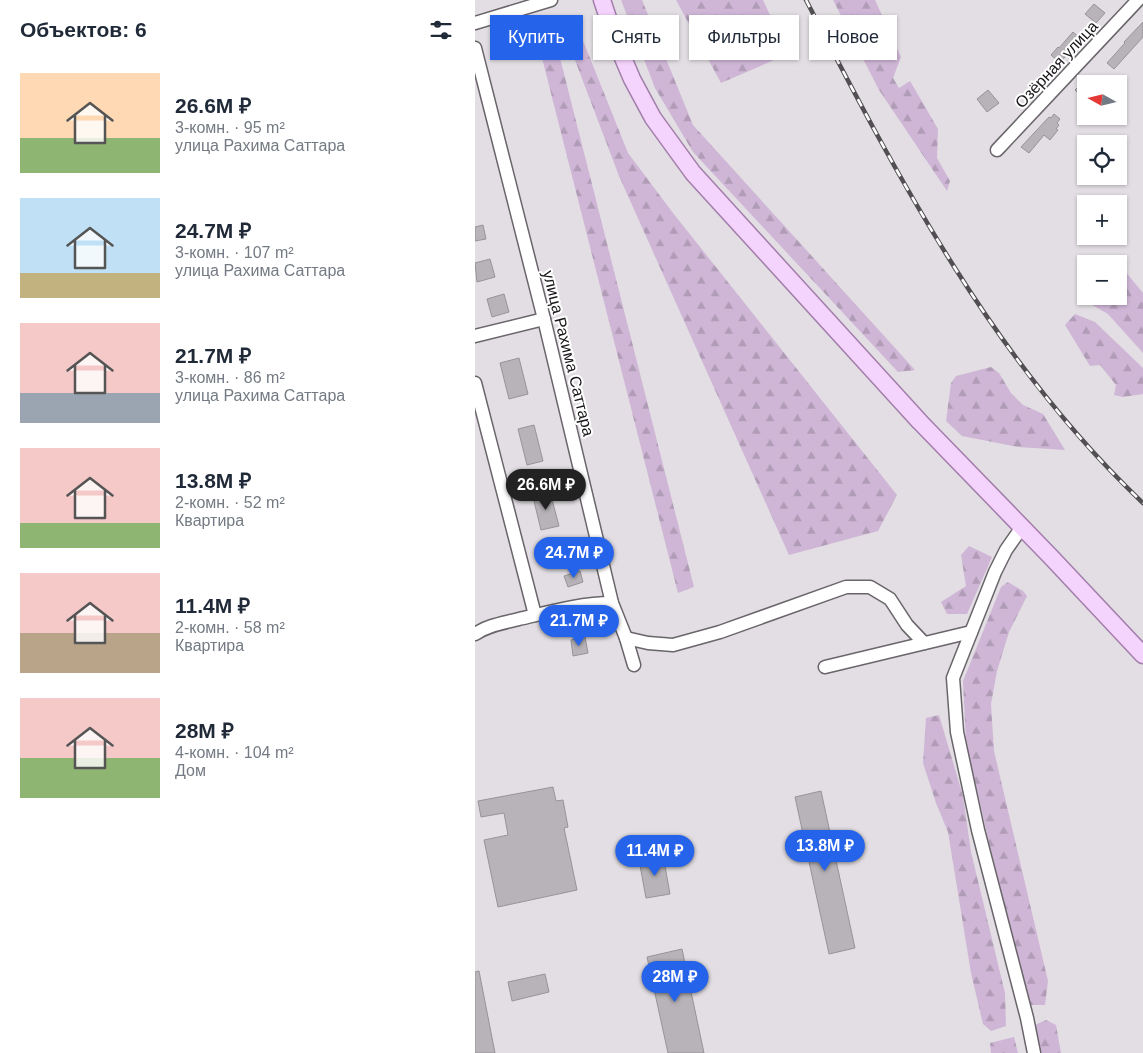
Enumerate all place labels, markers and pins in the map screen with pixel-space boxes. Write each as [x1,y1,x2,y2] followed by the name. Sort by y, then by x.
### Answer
[500,468,592,511] pin: 26.6M ₽
[528,536,620,579] pin: 24.7M ₽
[533,604,625,647] pin: 21.7M ₽
[779,830,871,872] pin: 13.8M ₽
[609,834,701,877] pin: 11.4M ₽
[640,960,710,1003] pin: 28M ₽

